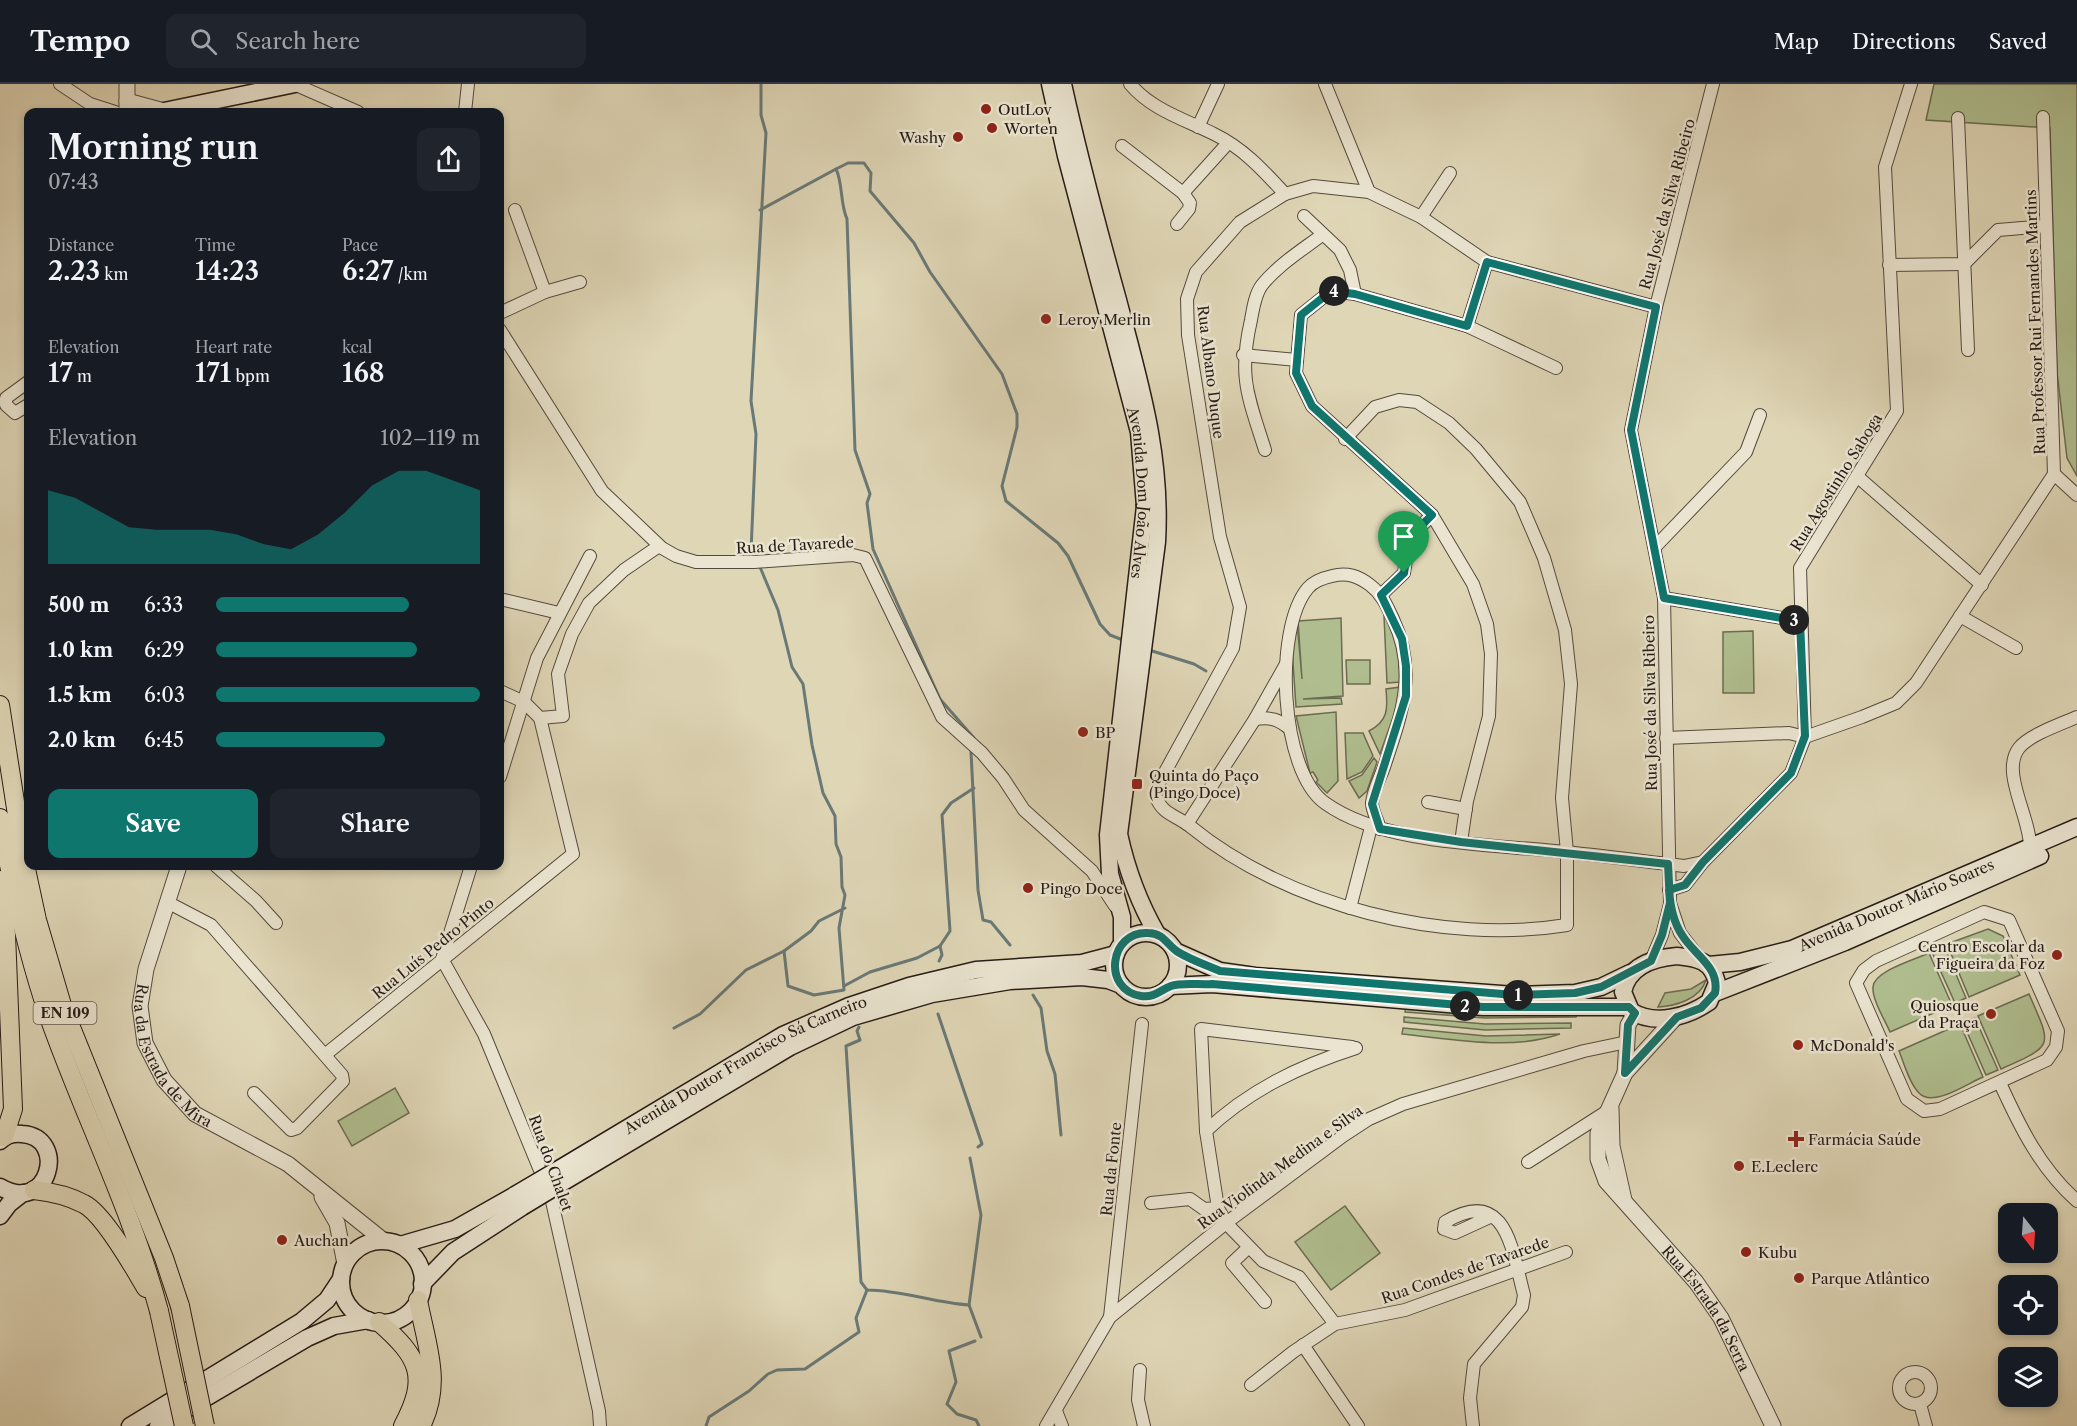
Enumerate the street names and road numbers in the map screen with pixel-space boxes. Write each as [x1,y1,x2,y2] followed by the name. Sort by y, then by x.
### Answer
[1635,116,1699,292] street label: Rua José da Silva Ribeiro
[2021,189,2049,455] street label: Rua Professor Rui Fernandes Martins
[1193,304,1229,440] street label: Rua Albano Duque
[1123,404,1155,580] street label: Avenida Dom João Alves
[1786,410,1886,554] street label: Rua Agostinho Saboga
[736,532,854,558] street label: Rua de Tavarede
[1639,615,1661,791] street label: Rua José da Silva Ribeiro
[1795,854,1997,955] street label: Avenida Doutor Mário Soares
[368,893,498,1003] street label: Rua Luís Pedro Pinto
[130,982,216,1131] street label: Rua da Estrada de Mira
[620,991,869,1138] street label: Avenida Doutor Francisco Sá Carneiro
[34,1002,97,1024] road number: EN 109
[1194,1101,1366,1233] street label: Rua Violinda Medina e Silva
[525,1112,577,1214] street label: Rua do Chalet
[1097,1121,1125,1217] street label: Rua da Fonte
[1379,1232,1551,1308] street label: Rua Condes de Tavarede
[1658,1241,1755,1374] street label: Rua Estrada da Serra

